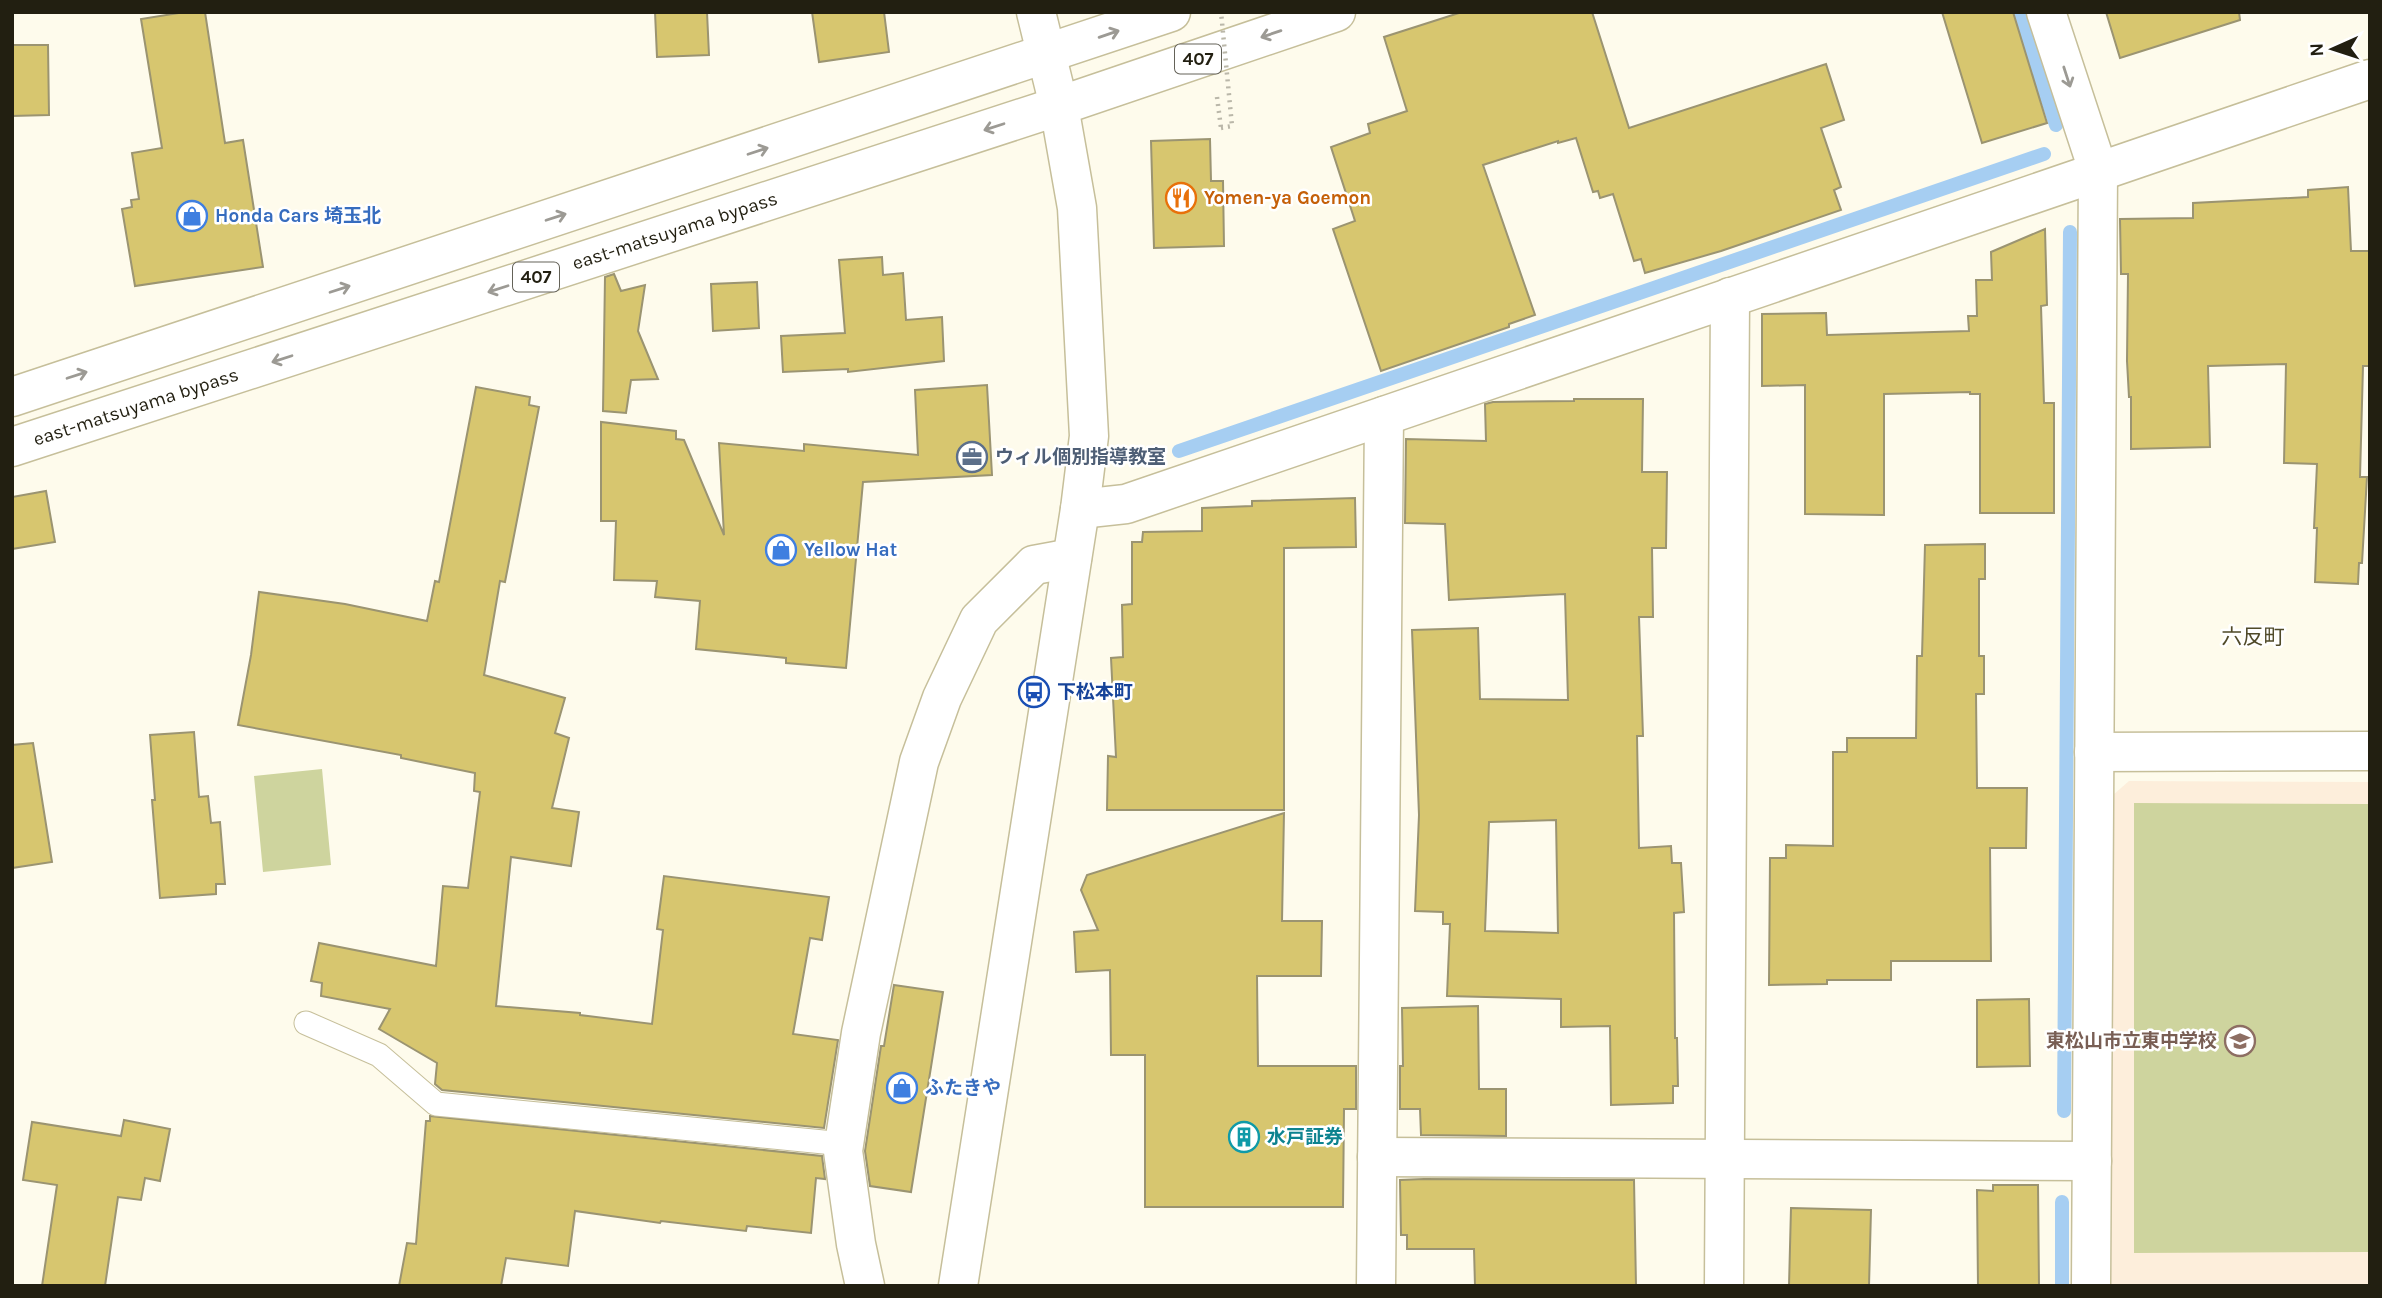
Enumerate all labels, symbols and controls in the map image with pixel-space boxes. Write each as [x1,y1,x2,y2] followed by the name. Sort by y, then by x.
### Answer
[2298,14,2368,84] north arrow
[1098,27,1120,39] one-way arrow
[1261,29,1283,41] one-way arrow
[2306,42,2328,57] text: N
[1175,44,1221,74] road number: 407
[2062,66,2075,88] one-way arrow
[984,122,1006,134] one-way arrow
[746,143,768,156] one-way arrow
[1164,181,1198,215] restaurant icon: Yomen-ya Goemon
[570,187,780,275] street label: east-matsuyama bypass
[1204,187,1371,209] place label: Yomen-ya Goemon
[175,199,209,233] shop icon: Honda Cars 埼玉北
[215,205,381,227] place label: Honda Cars 埼玉北
[544,210,566,222] one-way arrow
[513,262,559,292] road number: 407
[328,281,350,294] one-way arrow
[488,284,510,296] one-way arrow
[272,354,294,366] one-way arrow
[31,363,241,451] street label: east-matsuyama bypass
[66,368,88,381] one-way arrow
[955,440,989,474] office icon: ウィル個別指導教室
[995,446,1166,468] place label: ウィル個別指導教室
[764,533,798,567] shop icon: Yellow Hat
[804,539,897,561] place label: Yellow Hat
[2222,625,2285,649] district label: 六反町
[1017,675,1051,709] bus stop icon: 下松本町
[1057,681,1133,703] place label: 下松本町
[2223,1024,2257,1058] school or university icon: 東松山市立東中学校
[2046,1030,2217,1052] place label: 東松山市立東中学校
[885,1071,919,1105] shop icon: ふたきや
[925,1077,1001,1099] place label: ふたきや
[1227,1120,1261,1154] building icon: 水戸証券
[1267,1126,1343,1148] place label: 水戸証券

